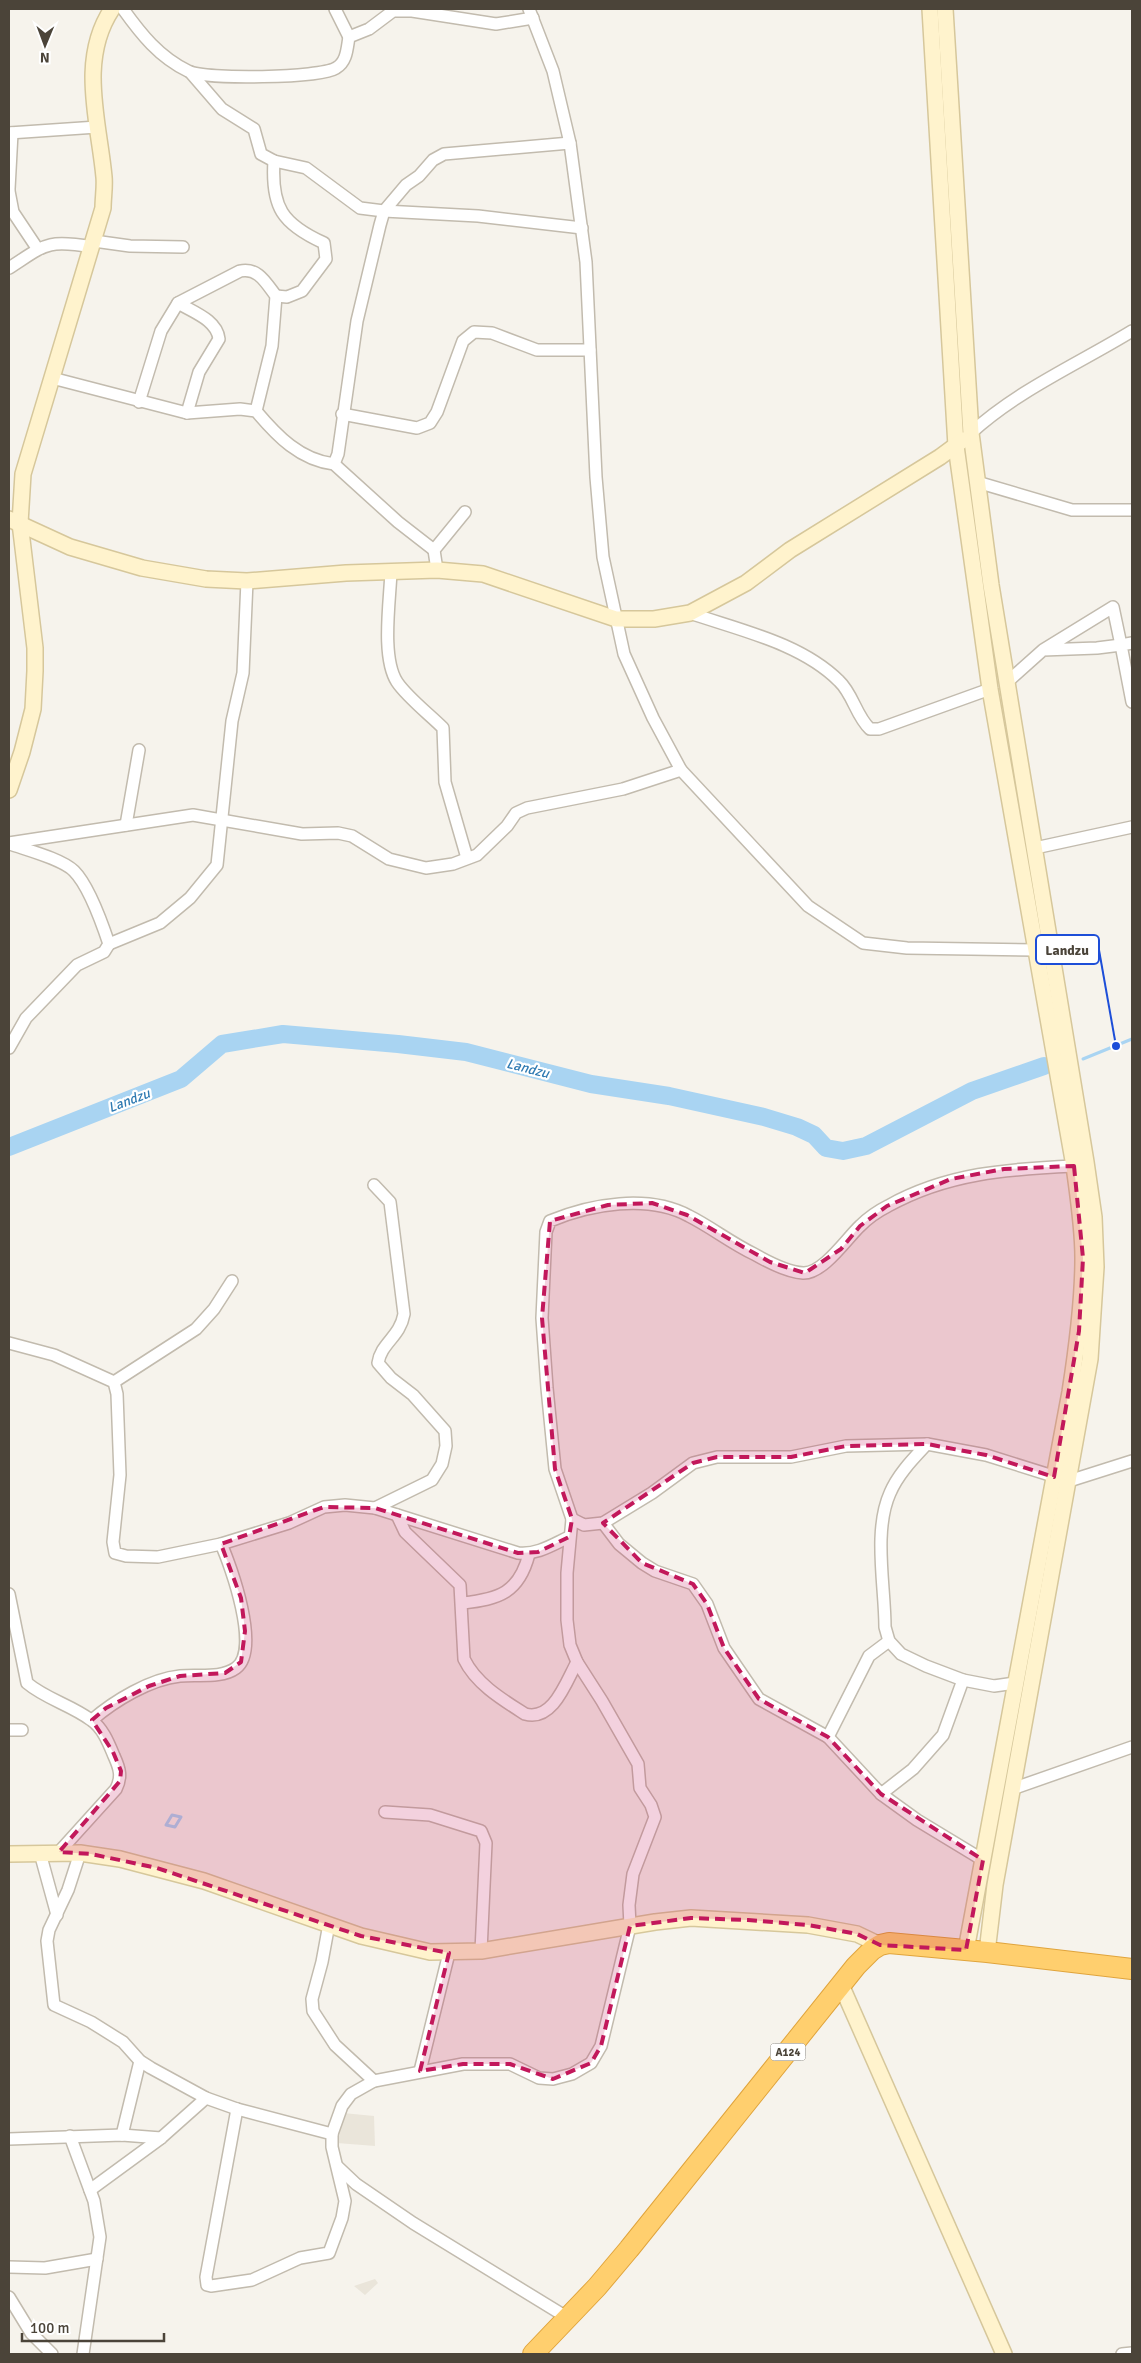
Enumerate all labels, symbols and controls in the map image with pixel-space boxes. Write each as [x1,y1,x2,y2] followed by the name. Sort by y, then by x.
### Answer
[20,20,70,70] north arrow
[40,49,50,66] text: N
[1036,935,1099,964] callout: Landzu
[1045,942,1089,959] text: Landzu
[505,1055,552,1082] water label: Landzu
[106,1084,154,1116] water label: Landzu
[770,2044,806,2060] road number: A124
[22,2310,165,2342] scale bar
[30,2319,70,2337] text: 100 m

